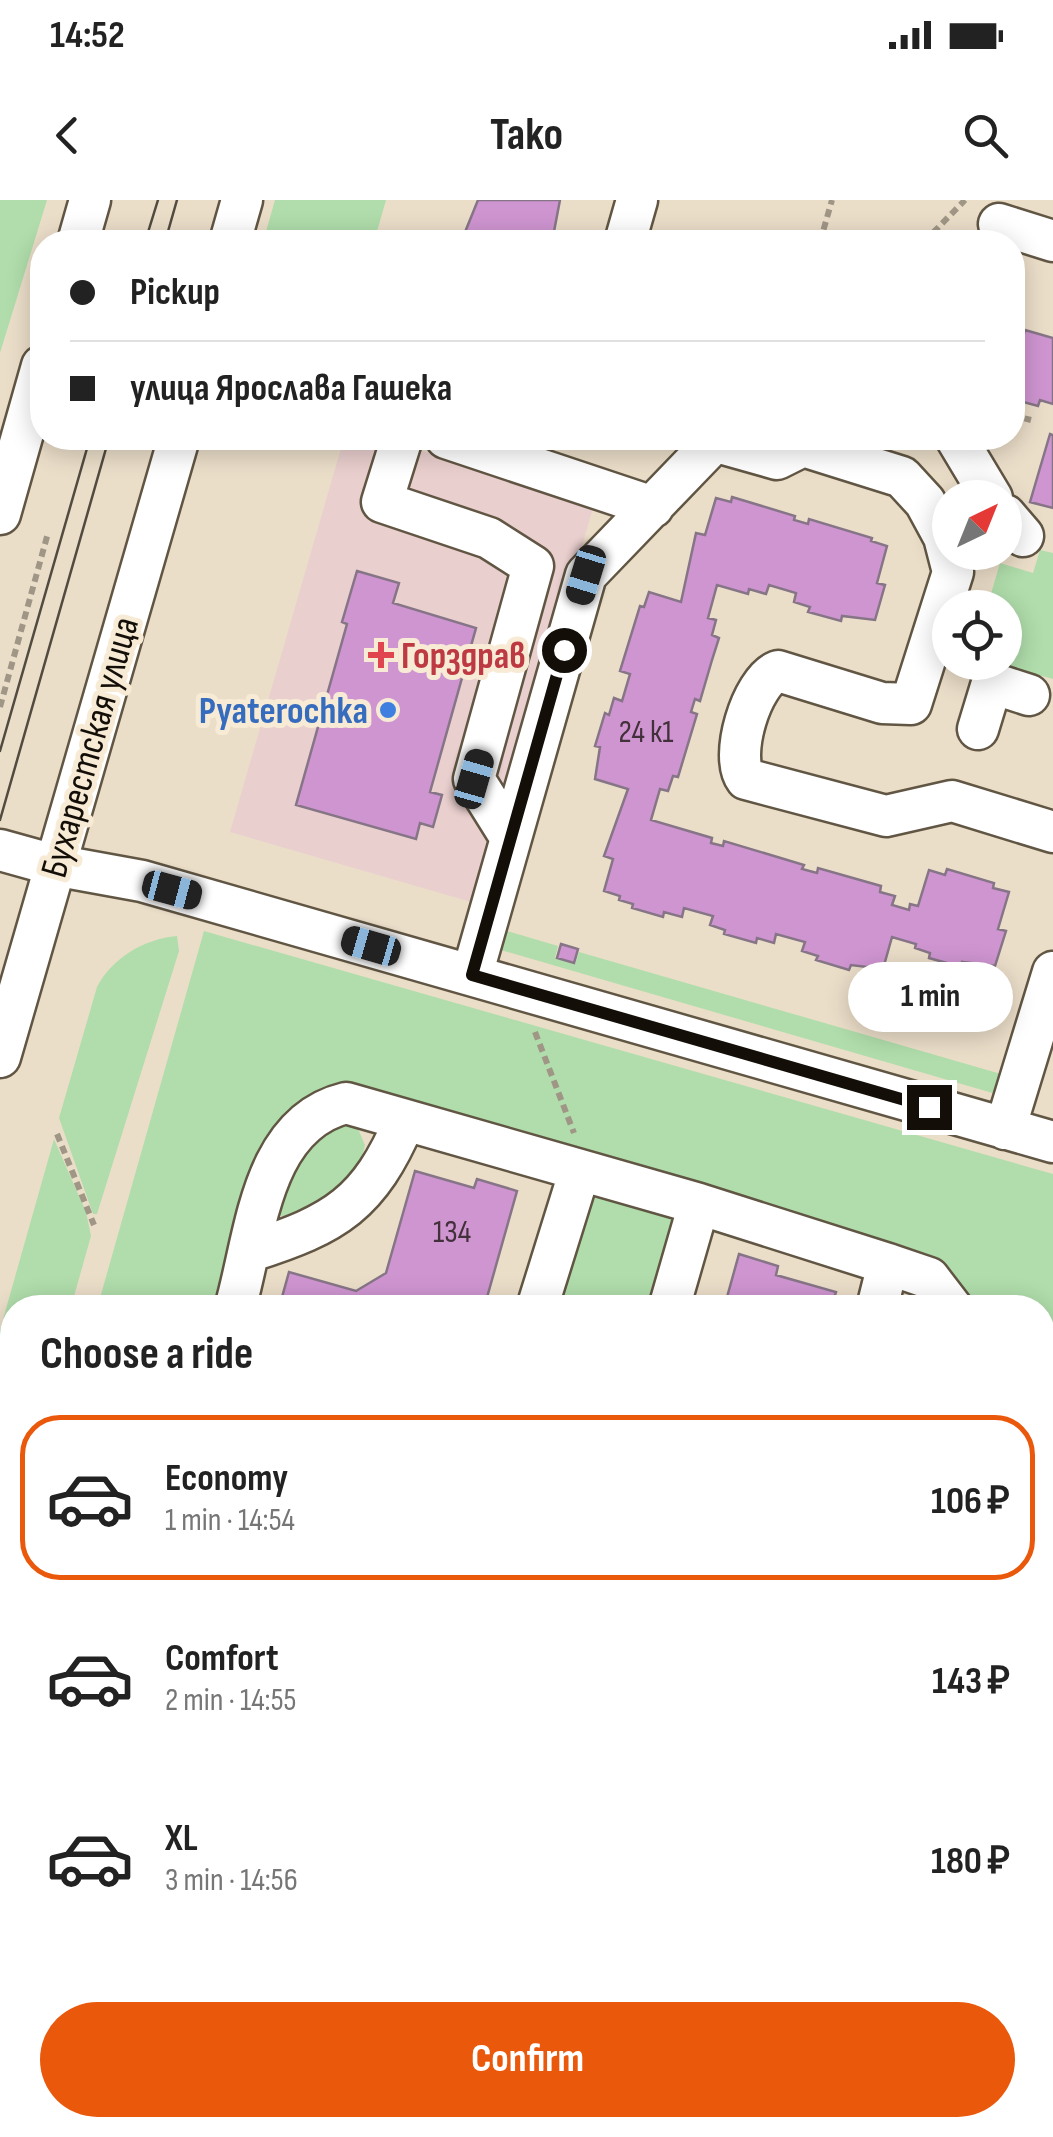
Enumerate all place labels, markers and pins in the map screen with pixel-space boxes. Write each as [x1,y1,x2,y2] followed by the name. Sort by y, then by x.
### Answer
[401,634,526,679] place label: Горздрав
[370,644,392,666] marker: Горздрав
[199,689,368,734] place label: Pyaterochka
[377,699,399,721] marker: Pyaterochka

